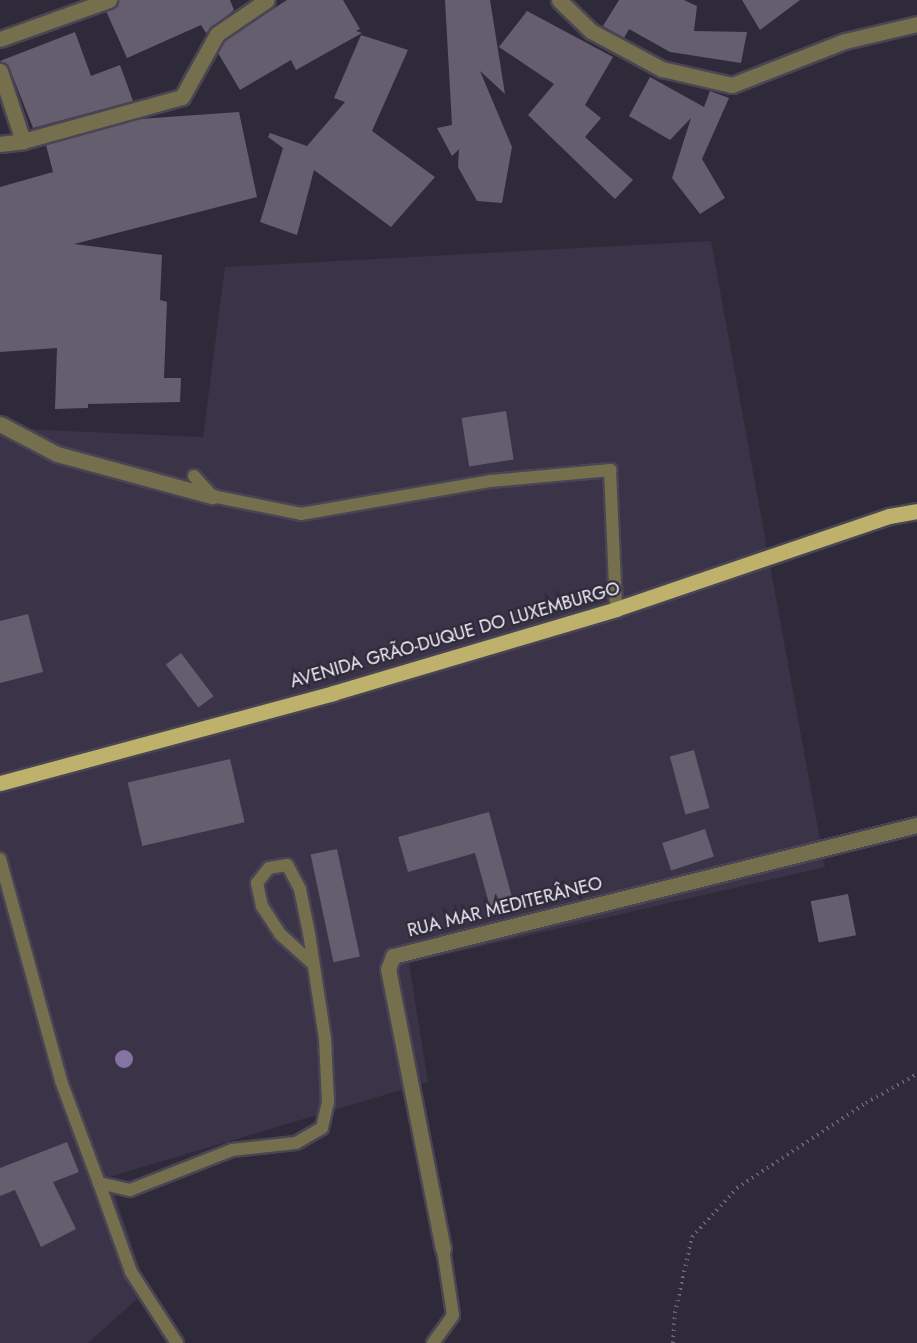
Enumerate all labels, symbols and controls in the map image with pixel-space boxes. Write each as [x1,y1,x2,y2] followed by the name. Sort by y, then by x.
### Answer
[288,577,622,693] street label: AVENIDA GRÃO-DUQUE DO LUXEMBURGO
[405,872,605,942] street label: RUA MAR MEDITERÂNEO

